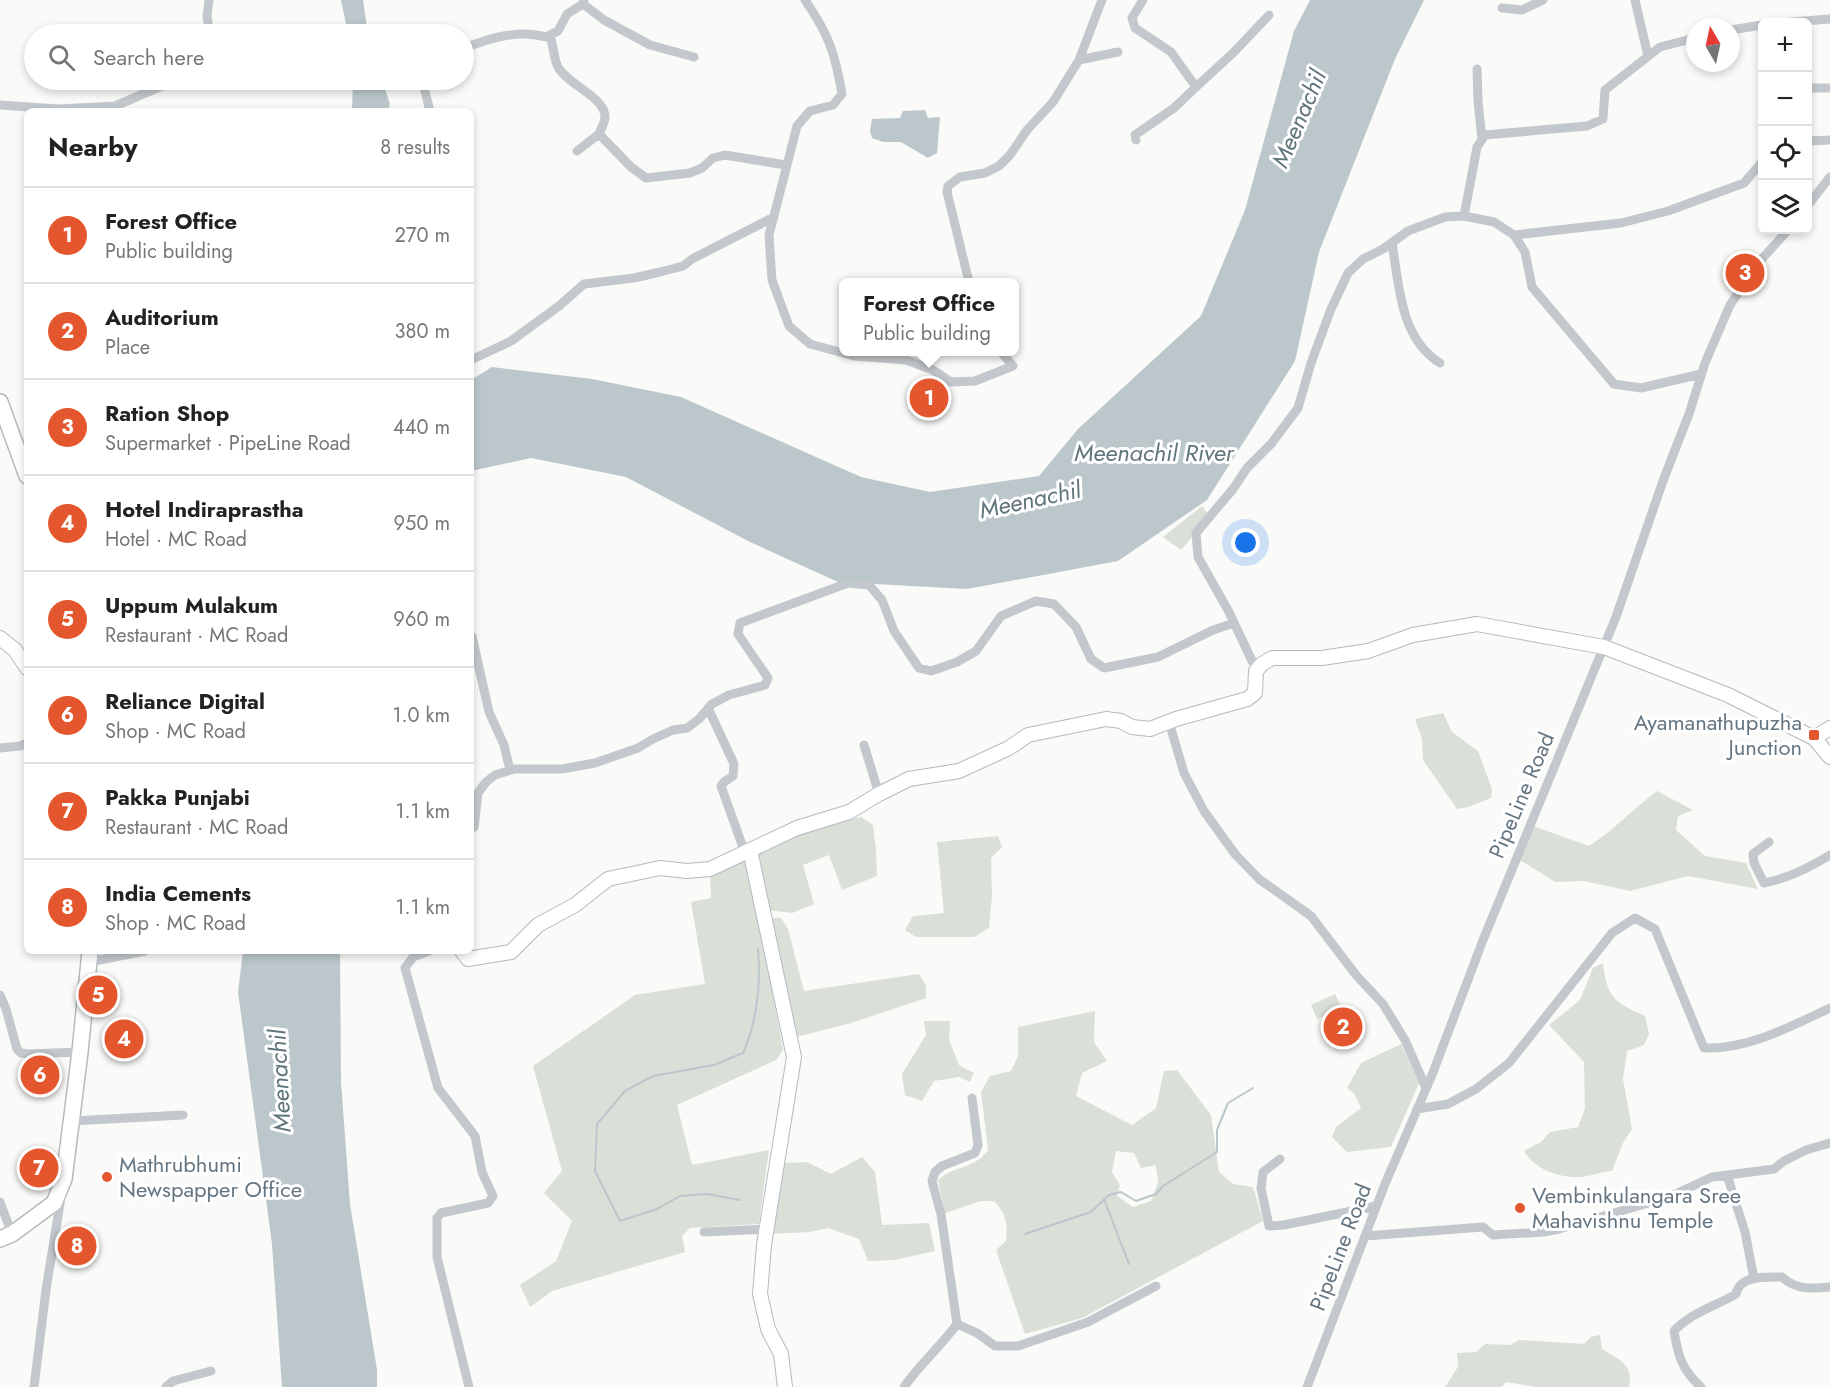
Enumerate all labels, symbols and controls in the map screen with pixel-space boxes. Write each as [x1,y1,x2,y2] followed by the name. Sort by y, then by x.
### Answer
[1686,18,1740,72] north arrow
[1758,18,1812,234] map controls
[1758,18,1812,72] button: +
[24,24,474,90] search box
[45,41,78,74] icon: search
[93,41,204,73] text: Search here
[1262,63,1335,173] water label: Meenachil
[1758,72,1812,126] button: −
[1758,126,1812,180] button: locate
[48,128,137,166] text: Nearby
[380,133,450,162] text: 8 results
[1758,180,1812,234] button: layers
[105,205,237,237] text: Forest Office
[62,221,73,250] text: 1
[395,221,450,250] text: 270 m
[105,237,233,266] text: Public building
[1726,250,1764,296] pin: 3
[839,278,1019,356] popup
[863,287,995,319] text: Forest Office
[105,301,219,333] text: Auditorium
[61,317,74,346] text: 2
[395,317,450,346] text: 380 m
[863,319,991,348] text: Public building
[105,333,150,362] text: Place
[910,376,948,420] pin: 1
[105,397,229,429] text: Ration Shop
[61,413,74,442] text: 3
[393,413,450,442] text: 440 m
[105,429,351,458] text: Supermarket · PipeLine Road
[1074,435,1236,470] water label: Meenachil River
[976,471,1086,527] water label: Meenachil
[105,493,304,525] text: Hotel Indiraprastha
[61,509,74,538] text: 4
[394,509,450,538] text: 950 m
[105,525,247,554] text: Hotel · MC Road
[1231,528,1260,557] your location
[105,589,278,621] text: Uppum Mulakum
[61,605,74,634] text: 5
[393,605,450,634] text: 960 m
[105,621,288,650] text: Restaurant · MC Road
[105,685,265,717] text: Reliance Digital
[61,701,74,730] text: 6
[393,701,450,730] text: 1.0 km
[1634,706,1802,763] place label: Ayamanathupuzha Junction
[105,717,246,746] text: Shop · MC Road
[1480,727,1562,863] street label: PipeLine Road
[1807,728,1821,742] marker: Ayamanathupuzha Junction
[105,781,250,813] text: Pakka Punjabi
[61,797,74,826] text: 7
[396,797,450,826] text: 1.1 km
[105,813,288,842] text: Restaurant · MC Road
[105,877,251,909] text: India Cements
[61,893,74,922] text: 8
[396,893,450,922] text: 1.1 km
[105,909,246,938] text: Shop · MC Road
[78,972,118,1018] pin: 5
[1324,1004,1362,1050] pin: 2
[104,1016,144,1062] pin: 4
[259,1027,300,1133] water label: Meenachil
[20,1052,60,1098] pin: 6
[20,1146,58,1190] pin: 7
[119,1148,302,1205] place label: Mathrubhumi Newspapper Office
[100,1170,114,1184] marker: Mathrubhumi Newspapper Office
[1301,1179,1379,1315] street label: PipeLine Road
[1532,1179,1741,1236] place label: Vembinkulangara Sree Mahavishnu Temple
[1513,1201,1527,1215] marker: Vembinkulangara Sree Mahavishnu Temple
[58,1224,97,1268] pin: 8

